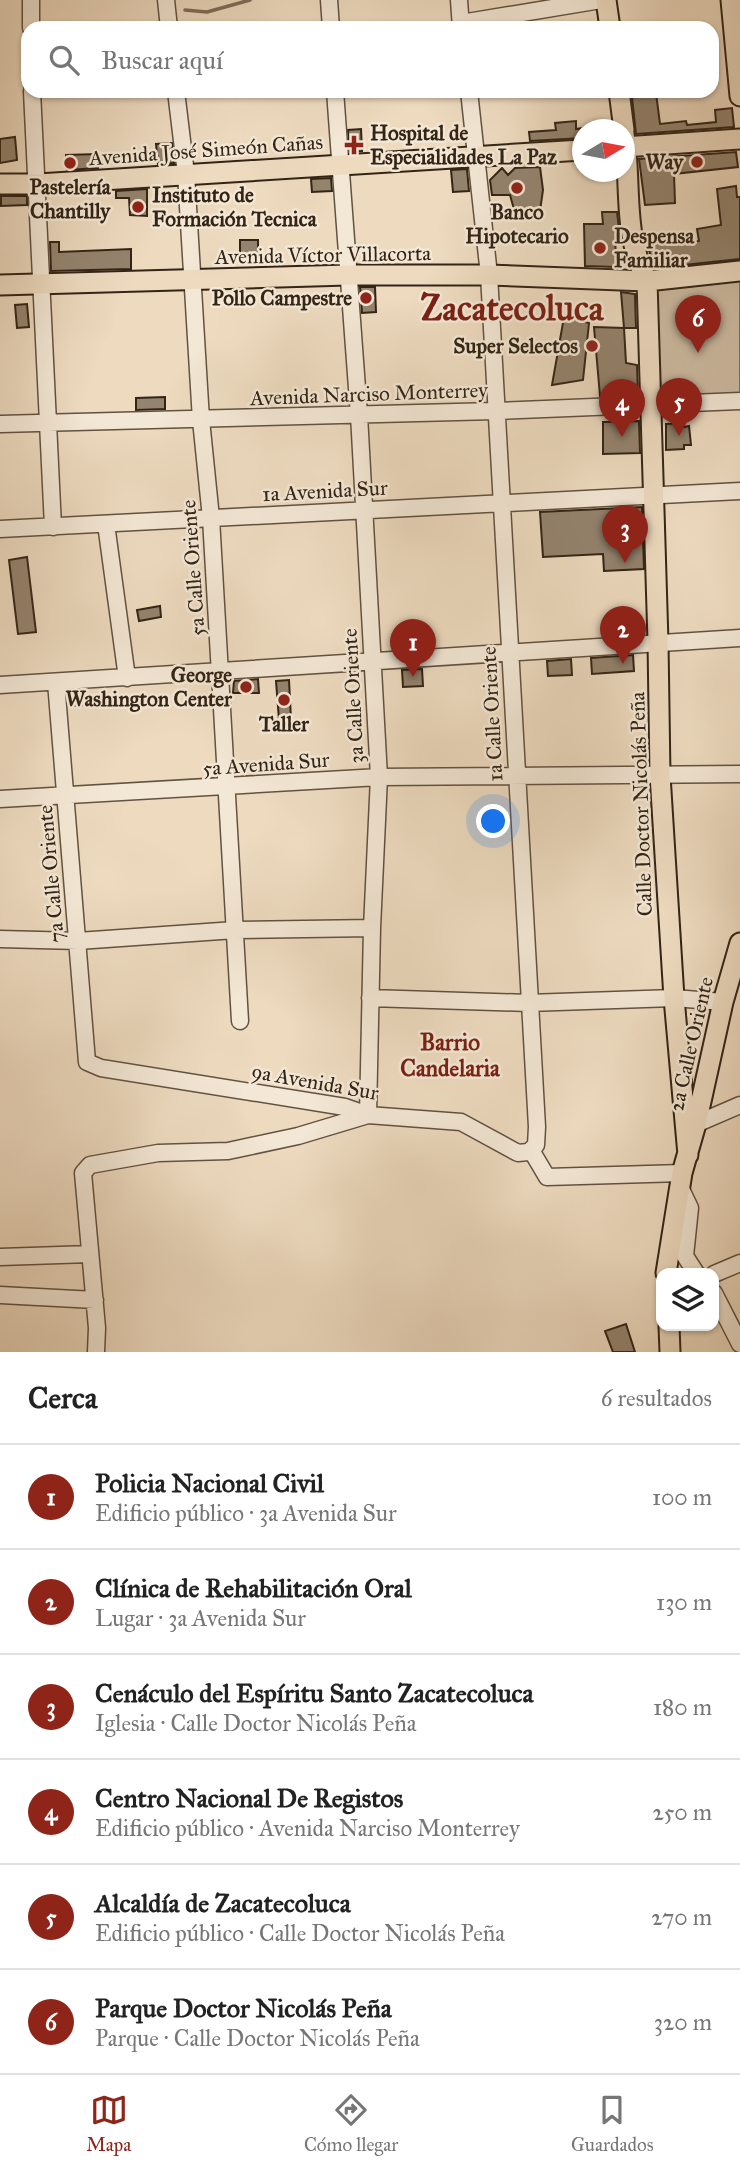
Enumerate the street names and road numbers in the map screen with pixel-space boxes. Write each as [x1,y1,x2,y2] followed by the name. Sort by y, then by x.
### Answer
[87,129,324,171] street label: Avenida José Simeón Cañas
[214,240,431,270] street label: Avenida Víctor Villacorta
[249,377,490,411] street label: Avenida Narciso Monterrey
[262,475,389,507] street label: 1a Avenida Sur
[175,499,211,637] street label: 5a Calle Oriente
[336,628,370,764] street label: 3a Calle Oriente
[475,646,509,782] street label: 1a Calle Oriente
[624,691,658,917] street label: Calle Doctor Nicolás Peña
[202,747,330,781] street label: 5a Avenida Sur
[32,804,70,944] street label: 7a Calle Oriente
[663,974,719,1114] street label: 2a Calle Oriente
[249,1058,381,1106] street label: 9a Avenida Sur

